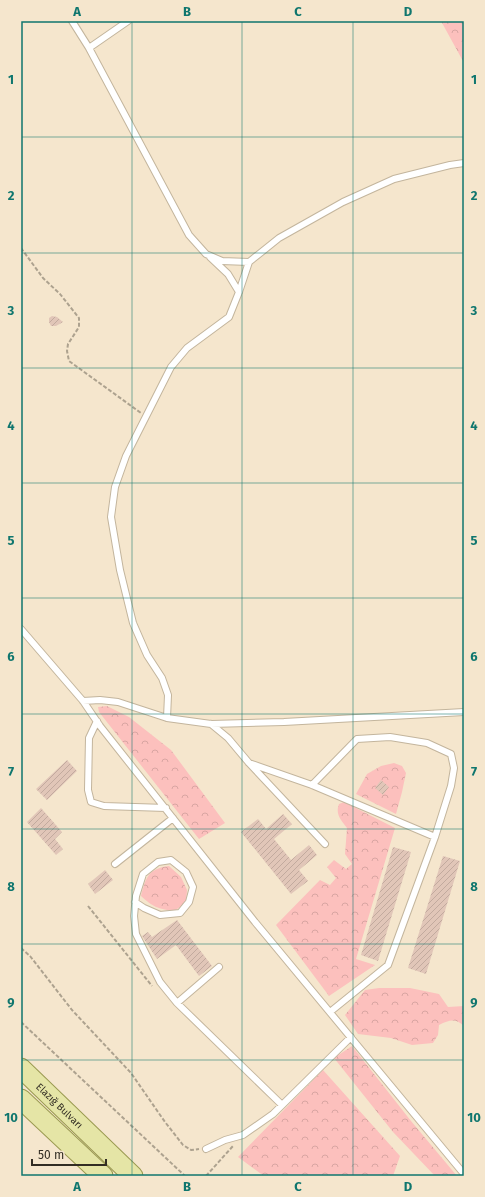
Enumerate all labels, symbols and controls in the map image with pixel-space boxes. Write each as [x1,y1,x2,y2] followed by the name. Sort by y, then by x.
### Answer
[72,4,81,19] text: A
[183,4,191,19] text: B
[294,4,302,19] text: C
[404,4,413,19] text: D
[8,72,14,87] text: 1
[471,72,477,87] text: 1
[8,188,15,203] text: 2
[471,188,478,203] text: 2
[7,303,15,318] text: 3
[470,303,478,318] text: 3
[7,418,15,433] text: 4
[470,418,478,433] text: 4
[8,533,15,548] text: 5
[471,533,478,548] text: 5
[7,649,15,664] text: 6
[470,649,478,664] text: 6
[8,764,14,779] text: 7
[471,764,477,779] text: 7
[7,879,15,894] text: 8
[470,879,478,894] text: 8
[7,995,15,1010] text: 9
[470,995,478,1010] text: 9
[33,1081,85,1131] street label: Elazığ Bulvarı
[4,1110,18,1125] text: 10
[467,1110,481,1125] text: 10
[32,1141,106,1167] scale bar
[38,1148,64,1162] text: 50 m
[72,1179,81,1194] text: A
[183,1179,191,1194] text: B
[294,1179,302,1194] text: C
[404,1179,413,1194] text: D

